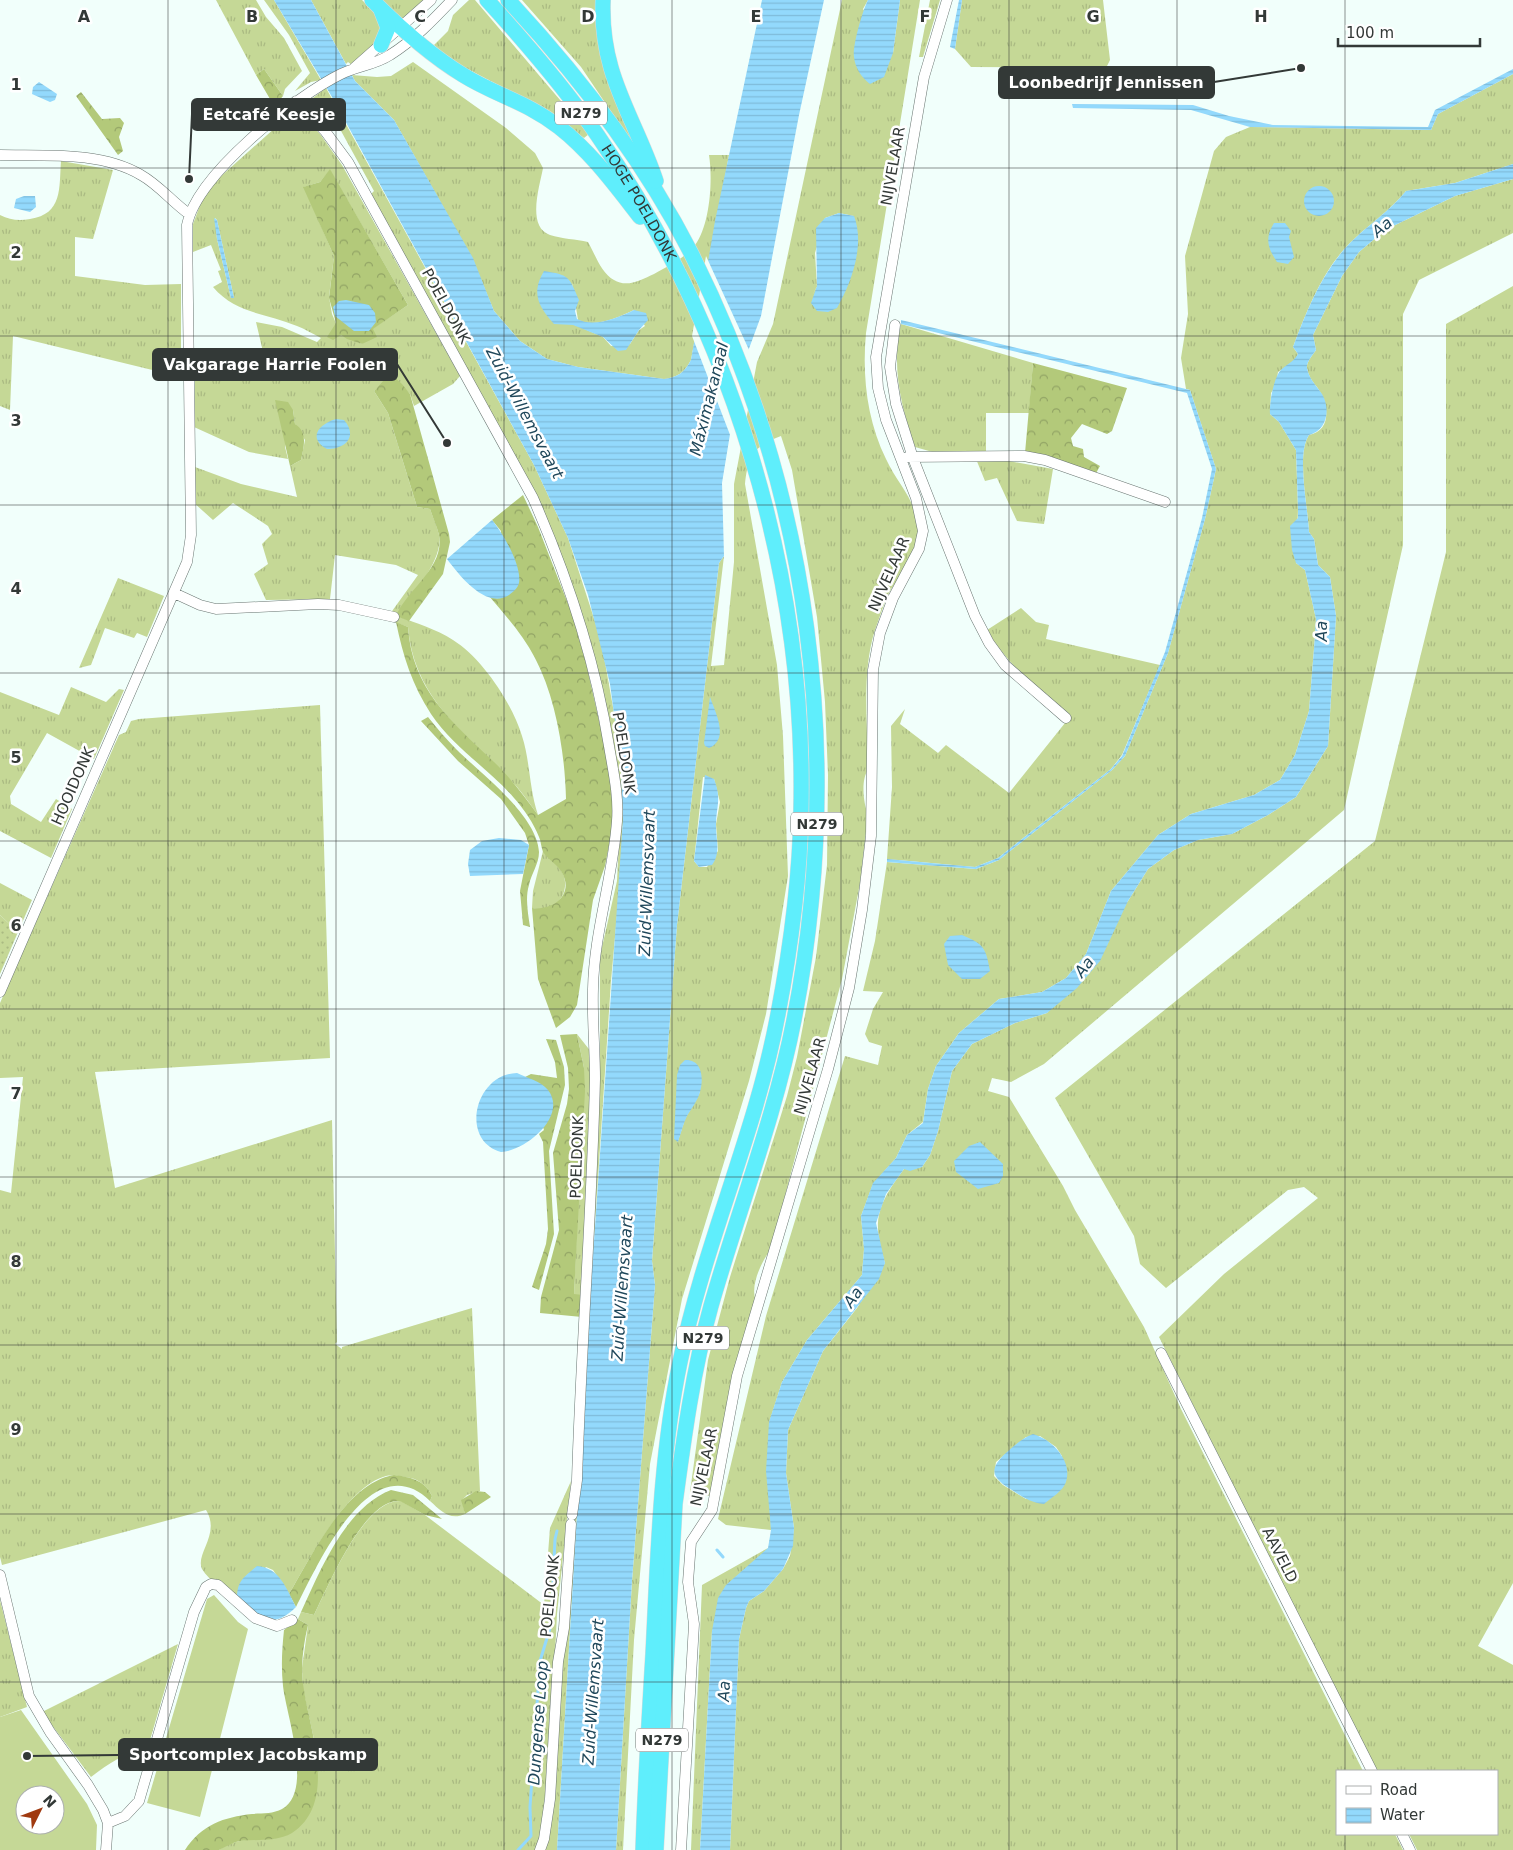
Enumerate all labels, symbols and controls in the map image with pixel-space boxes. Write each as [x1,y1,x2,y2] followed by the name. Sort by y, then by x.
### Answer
[78,7,91,26] text: A
[246,7,258,26] text: B
[414,7,426,26] text: C
[581,7,595,26] text: D
[751,7,761,26] text: E
[920,7,930,26] text: F
[1086,7,1100,26] text: G
[1254,7,1268,26] text: H
[1338,15,1480,47] scale bar
[1346,24,1394,42] text: 100 m
[999,67,1214,98] callout: Loonbedrijf Jennissen
[1008,73,1204,92] text: Loonbedrijf Jennissen
[10,75,22,94] text: 1
[192,99,345,130] callout: Eetcafé Keesje
[555,102,607,125] road number: N279
[203,105,336,124] text: Eetcafé Keesje
[877,125,909,207] street label: NIJVELAAR
[597,141,680,265] street label: HOGE POELDONK
[1367,213,1396,242] water label: Aa
[10,243,22,262] text: 2
[418,265,475,348] street label: POELDONK
[686,340,732,458] water label: Máximakanaal
[482,343,568,483] water label: Zuid-Willemsvaart
[153,349,397,380] callout: Vakgarage Harrie Foolen
[163,355,387,374] text: Vakgarage Harrie Foolen
[10,411,22,430] text: 3
[865,534,913,614] street label: NIJVELAAR
[10,579,22,598] text: 4
[1312,621,1331,642] water label: Aa
[609,711,640,797] street label: POELDONK
[48,743,99,828] street label: HOOIDONK
[10,748,22,767] text: 5
[635,809,659,957] water label: Zuid-Willemsvaart
[791,812,843,836] road number: N279
[10,916,22,935] text: 6
[1070,953,1098,982] water label: Aa
[790,1035,830,1117] street label: NIJVELAAR
[10,1084,22,1103] text: 7
[567,1114,587,1199] street label: POELDONK
[607,1214,637,1363] water label: Zuid-Willemsvaart
[10,1252,22,1271] text: 8
[839,1283,867,1312] water label: Aa
[677,1326,729,1350] road number: N279
[10,1420,22,1439] text: 9
[687,1426,721,1508] street label: NIJVELAAR
[1258,1524,1302,1586] street label: AAVELD
[537,1553,563,1638] street label: POELDONK
[578,1618,608,1767] water label: Zuid-Willemsvaart
[524,1660,552,1786] water label: Dungense Loop
[714,1680,734,1703] water label: Aa
[636,1728,688,1752] road number: N279
[119,1739,377,1770] callout: Sportcomplex Jacobskamp
[129,1745,367,1764] text: Sportcomplex Jacobskamp
[1336,1770,1498,1835] legend
[1380,1781,1418,1799] text: Road
[15,1785,65,1835] north arrow
[40,1792,60,1811] text: N
[1380,1806,1425,1824] text: Water

